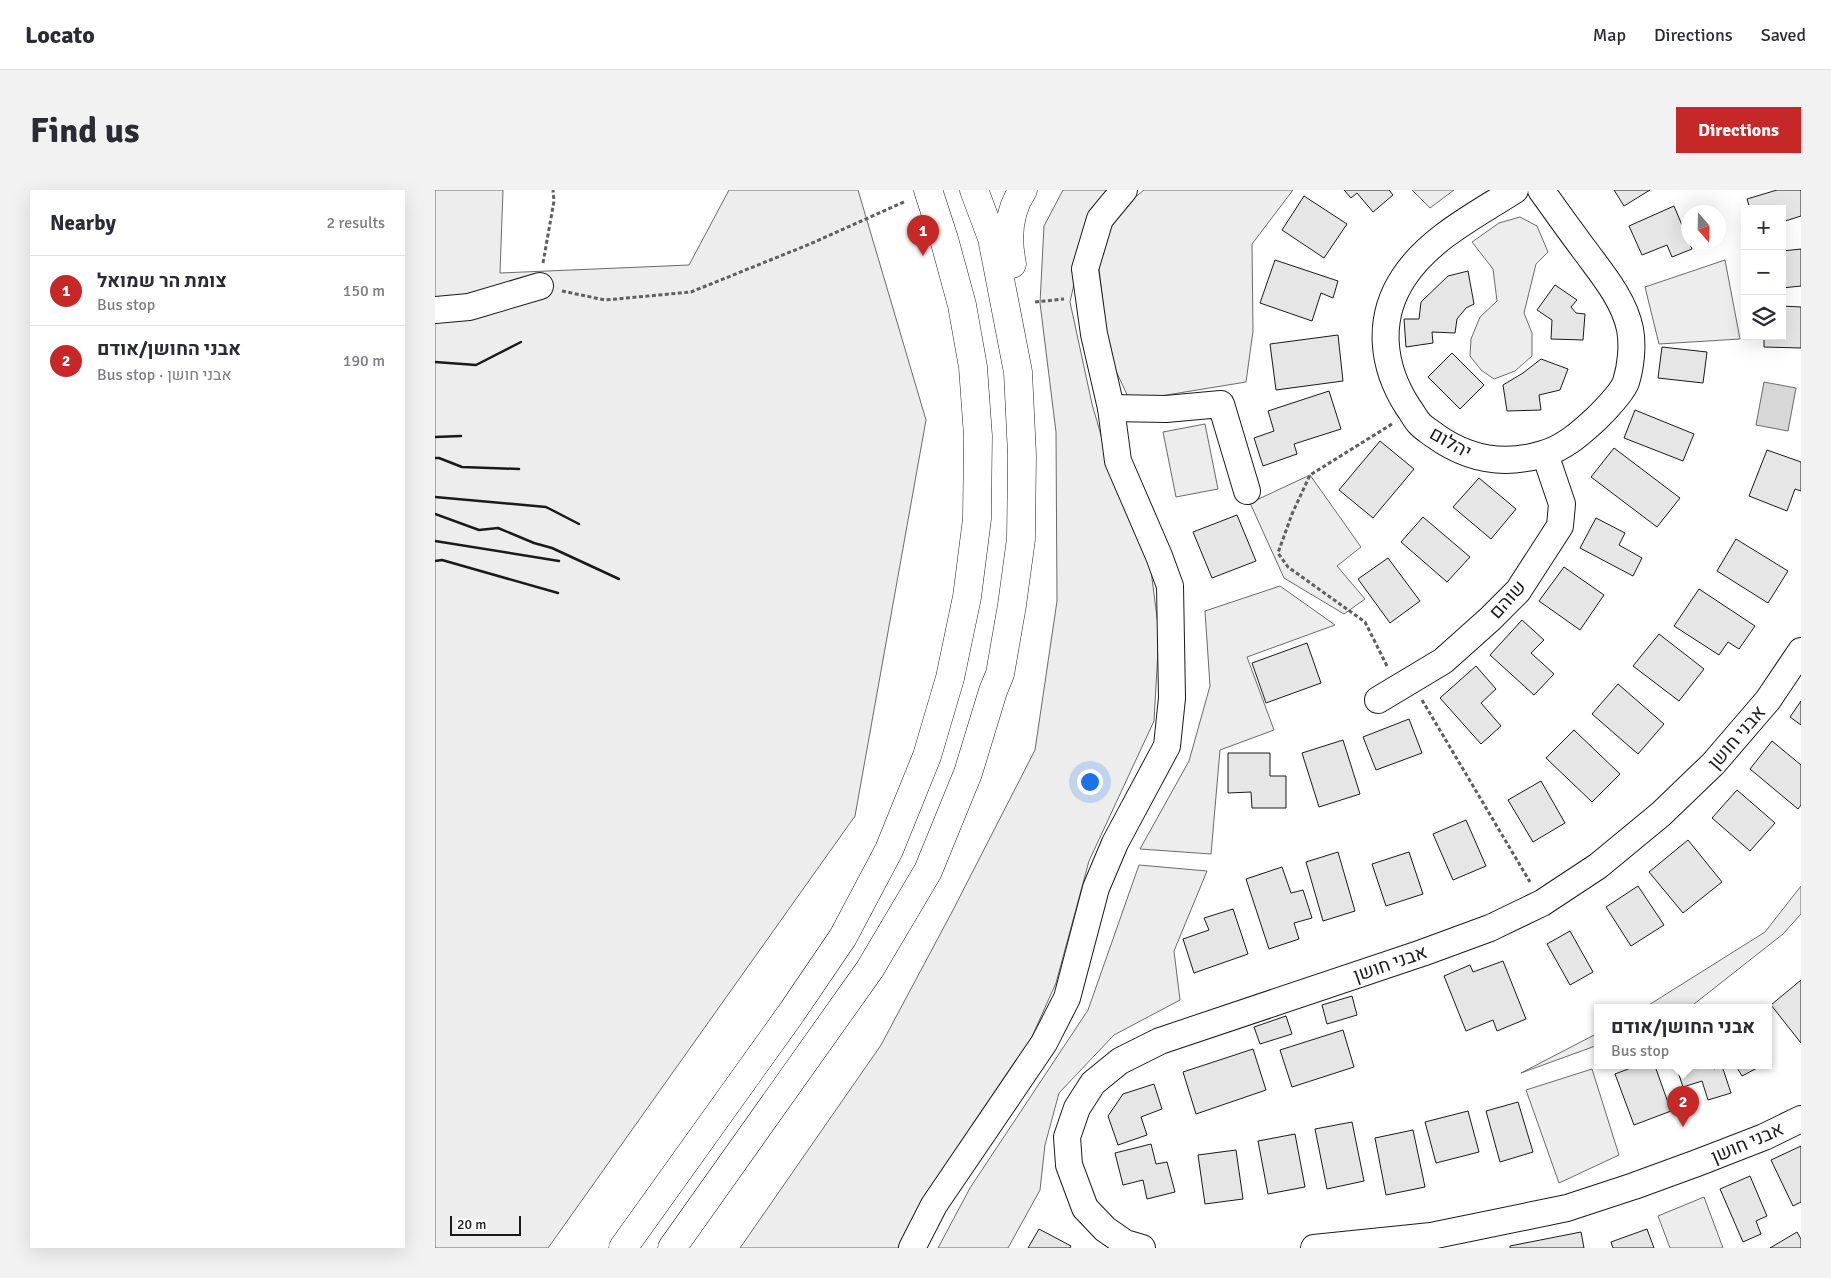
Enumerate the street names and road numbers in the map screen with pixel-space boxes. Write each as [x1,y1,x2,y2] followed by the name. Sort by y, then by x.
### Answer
[1425,422,1476,464] street label: יהלום
[1484,575,1531,624] street label: שוהם
[1703,701,1771,774] street label: אבני חושן
[1350,940,1430,988] street label: אבני חושן
[1707,1117,1787,1169] street label: אבני חושן

